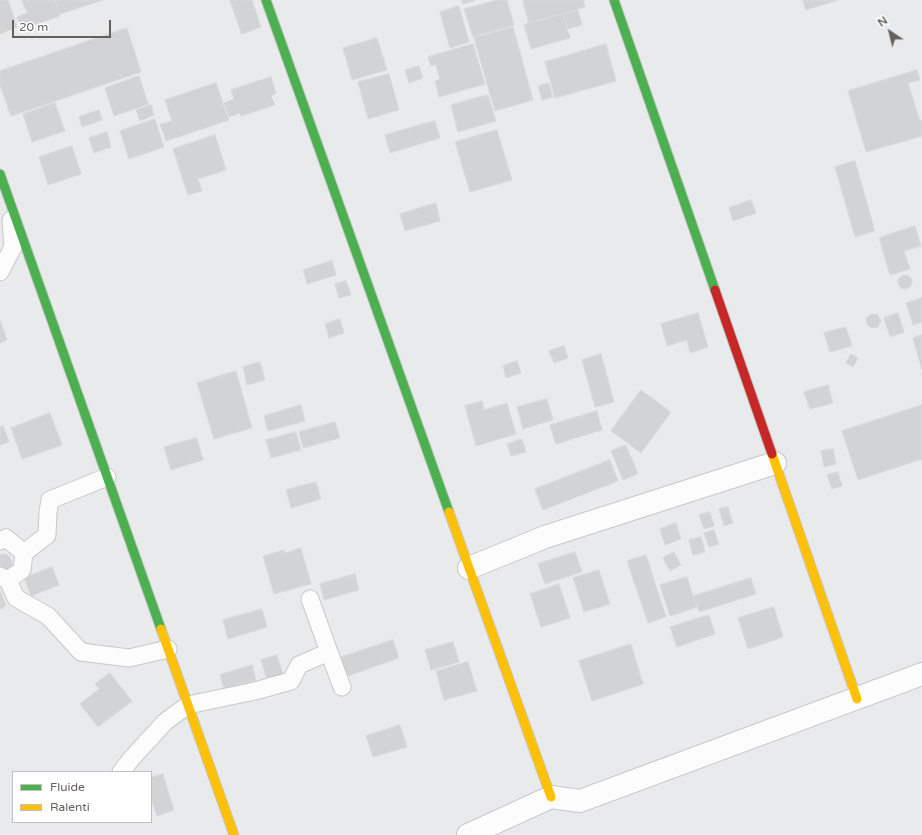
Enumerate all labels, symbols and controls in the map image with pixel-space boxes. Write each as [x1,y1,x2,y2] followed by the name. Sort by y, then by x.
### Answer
[14,12,113,38] scale bar
[870,12,910,52] north arrow
[875,14,890,30] text: N
[19,20,48,34] text: 20 m
[12,771,152,823] legend
[50,780,85,794] text: Fluide
[50,800,90,814] text: Ralenti

